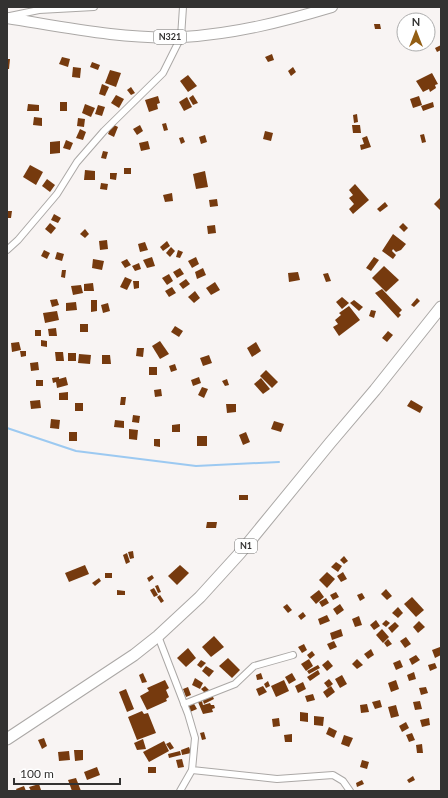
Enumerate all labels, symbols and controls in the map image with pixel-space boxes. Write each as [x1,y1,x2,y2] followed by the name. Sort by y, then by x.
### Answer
[396,12,436,52] north arrow
[412,15,420,28] text: N
[154,30,186,44] road number: N321
[235,539,257,553] road number: N1
[14,760,120,786] scale bar
[20,766,54,781] text: 100 m

